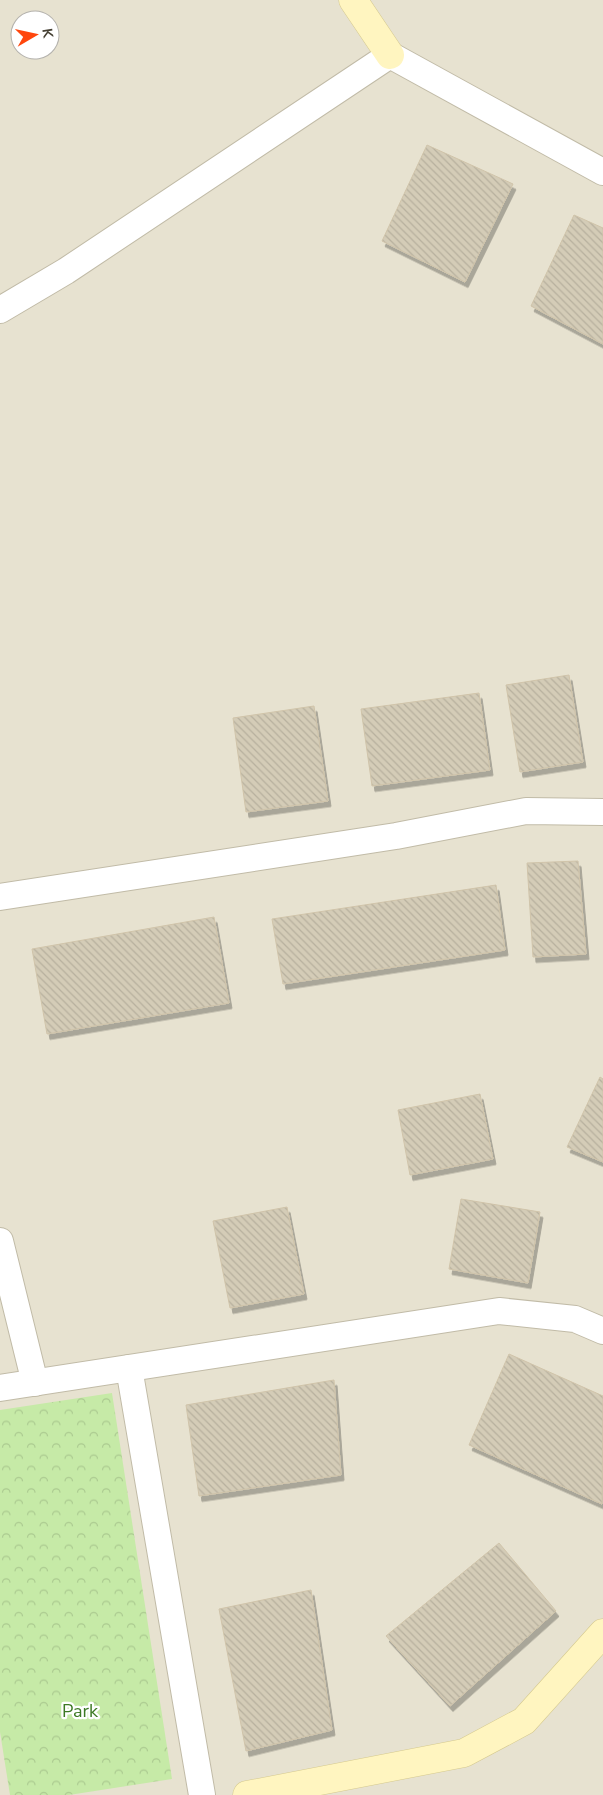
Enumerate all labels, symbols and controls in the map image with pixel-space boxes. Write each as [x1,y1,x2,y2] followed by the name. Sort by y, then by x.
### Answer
[10,10,60,60] north arrow
[37,27,58,40] text: K
[62,1699,99,1723] park label: Park

